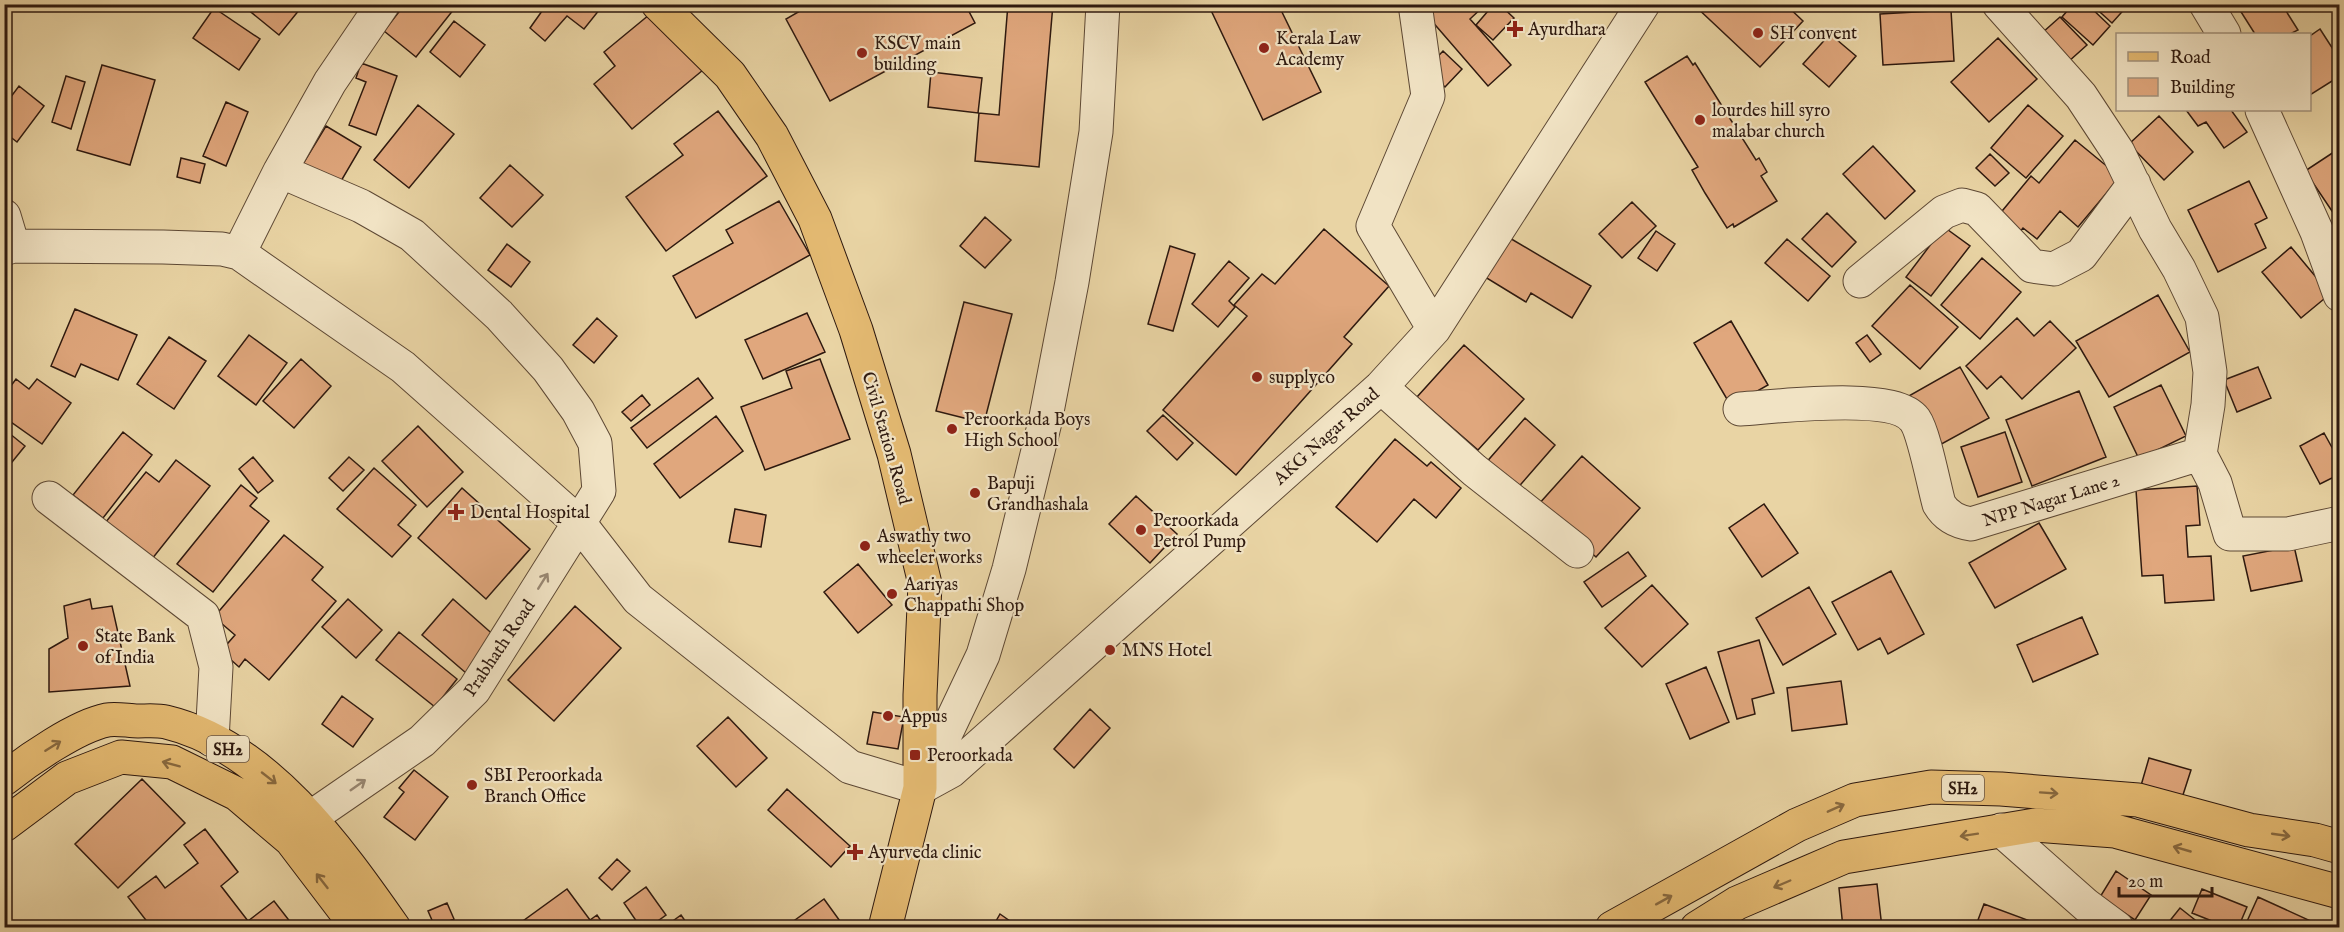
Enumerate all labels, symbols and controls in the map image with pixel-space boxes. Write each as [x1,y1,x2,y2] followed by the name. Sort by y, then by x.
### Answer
[1527,19,1606,42] place label: Ayurdhara
[1506,20,1524,38] marker: Ayurdhara
[1770,23,1857,46] place label: SH convent
[1751,26,1765,40] marker: SH convent
[1275,28,1362,72] place label: Kerala Law Academy
[874,33,961,77] place label: KSCV main building
[2116,33,2311,111] legend
[1257,41,1271,55] marker: Kerala Law Academy
[855,46,869,60] marker: KSCV main building
[2170,47,2211,70] text: Road
[2170,77,2235,100] text: Building
[1712,100,1831,144] place label: lourdes hill syro malabar church
[1693,113,1707,127] marker: lourdes hill syro malabar church
[1269,367,1335,390] place label: supplyco
[856,369,916,508] street label: Civil Station Road
[1250,370,1264,384] marker: supplyco
[1269,383,1385,491] street label: AKG Nagar Road
[964,409,1090,453] place label: Peroorkada Boys High School
[945,422,959,436] marker: Peroorkada Boys High School
[1980,470,2123,533] street label: NPP Nagar Lane 2
[987,473,1089,517] place label: Bapuji Grandhashala
[968,486,982,500] marker: Bapuji Grandhashala
[470,502,590,525] place label: Dental Hospital
[447,503,465,521] marker: Dental Hospital
[1153,510,1246,554] place label: Peroorkada Petrol Pump
[1134,523,1148,537] marker: Peroorkada Petrol Pump
[876,526,982,570] place label: Aswathy two wheeler works
[858,539,872,553] marker: Aswathy two wheeler works
[538,573,550,590] one-way arrow
[903,574,1024,618] place label: Aariyas Chappathi Shop
[885,587,899,601] marker: Aariyas Chappathi Shop
[459,596,541,702] street label: Prabhath Road
[95,626,176,670] place label: State Bank of India
[76,639,90,653] marker: State Bank of India
[1122,640,1212,663] place label: MNS Hotel
[1103,643,1117,657] marker: MNS Hotel
[899,706,947,729] place label: Appus
[881,709,895,723] marker: Appus
[207,736,249,762] road number: SH2
[44,739,61,752] one-way arrow
[927,745,1013,768] place label: Peroorkada
[908,748,922,762] marker: Peroorkada
[162,757,181,769] one-way arrow
[484,765,603,809] place label: SBI Peroorkada Branch Office
[260,771,276,784] one-way arrow
[1942,775,1984,801] road number: SH2
[465,778,479,792] marker: SBI Peroorkada Branch Office
[350,779,366,791] one-way arrow
[2038,787,2058,798] one-way arrow
[1826,802,1844,813] one-way arrow
[1960,829,1980,840] one-way arrow
[2271,829,2290,840] one-way arrow
[867,842,982,865] place label: Ayurveda clinic
[2173,842,2192,854] one-way arrow
[846,843,864,861] marker: Ayurveda clinic
[2119,860,2212,898] scale bar
[2128,871,2163,894] text: 20 m
[316,873,329,889] one-way arrow
[1773,879,1791,890] one-way arrow
[1655,894,1672,906] one-way arrow

